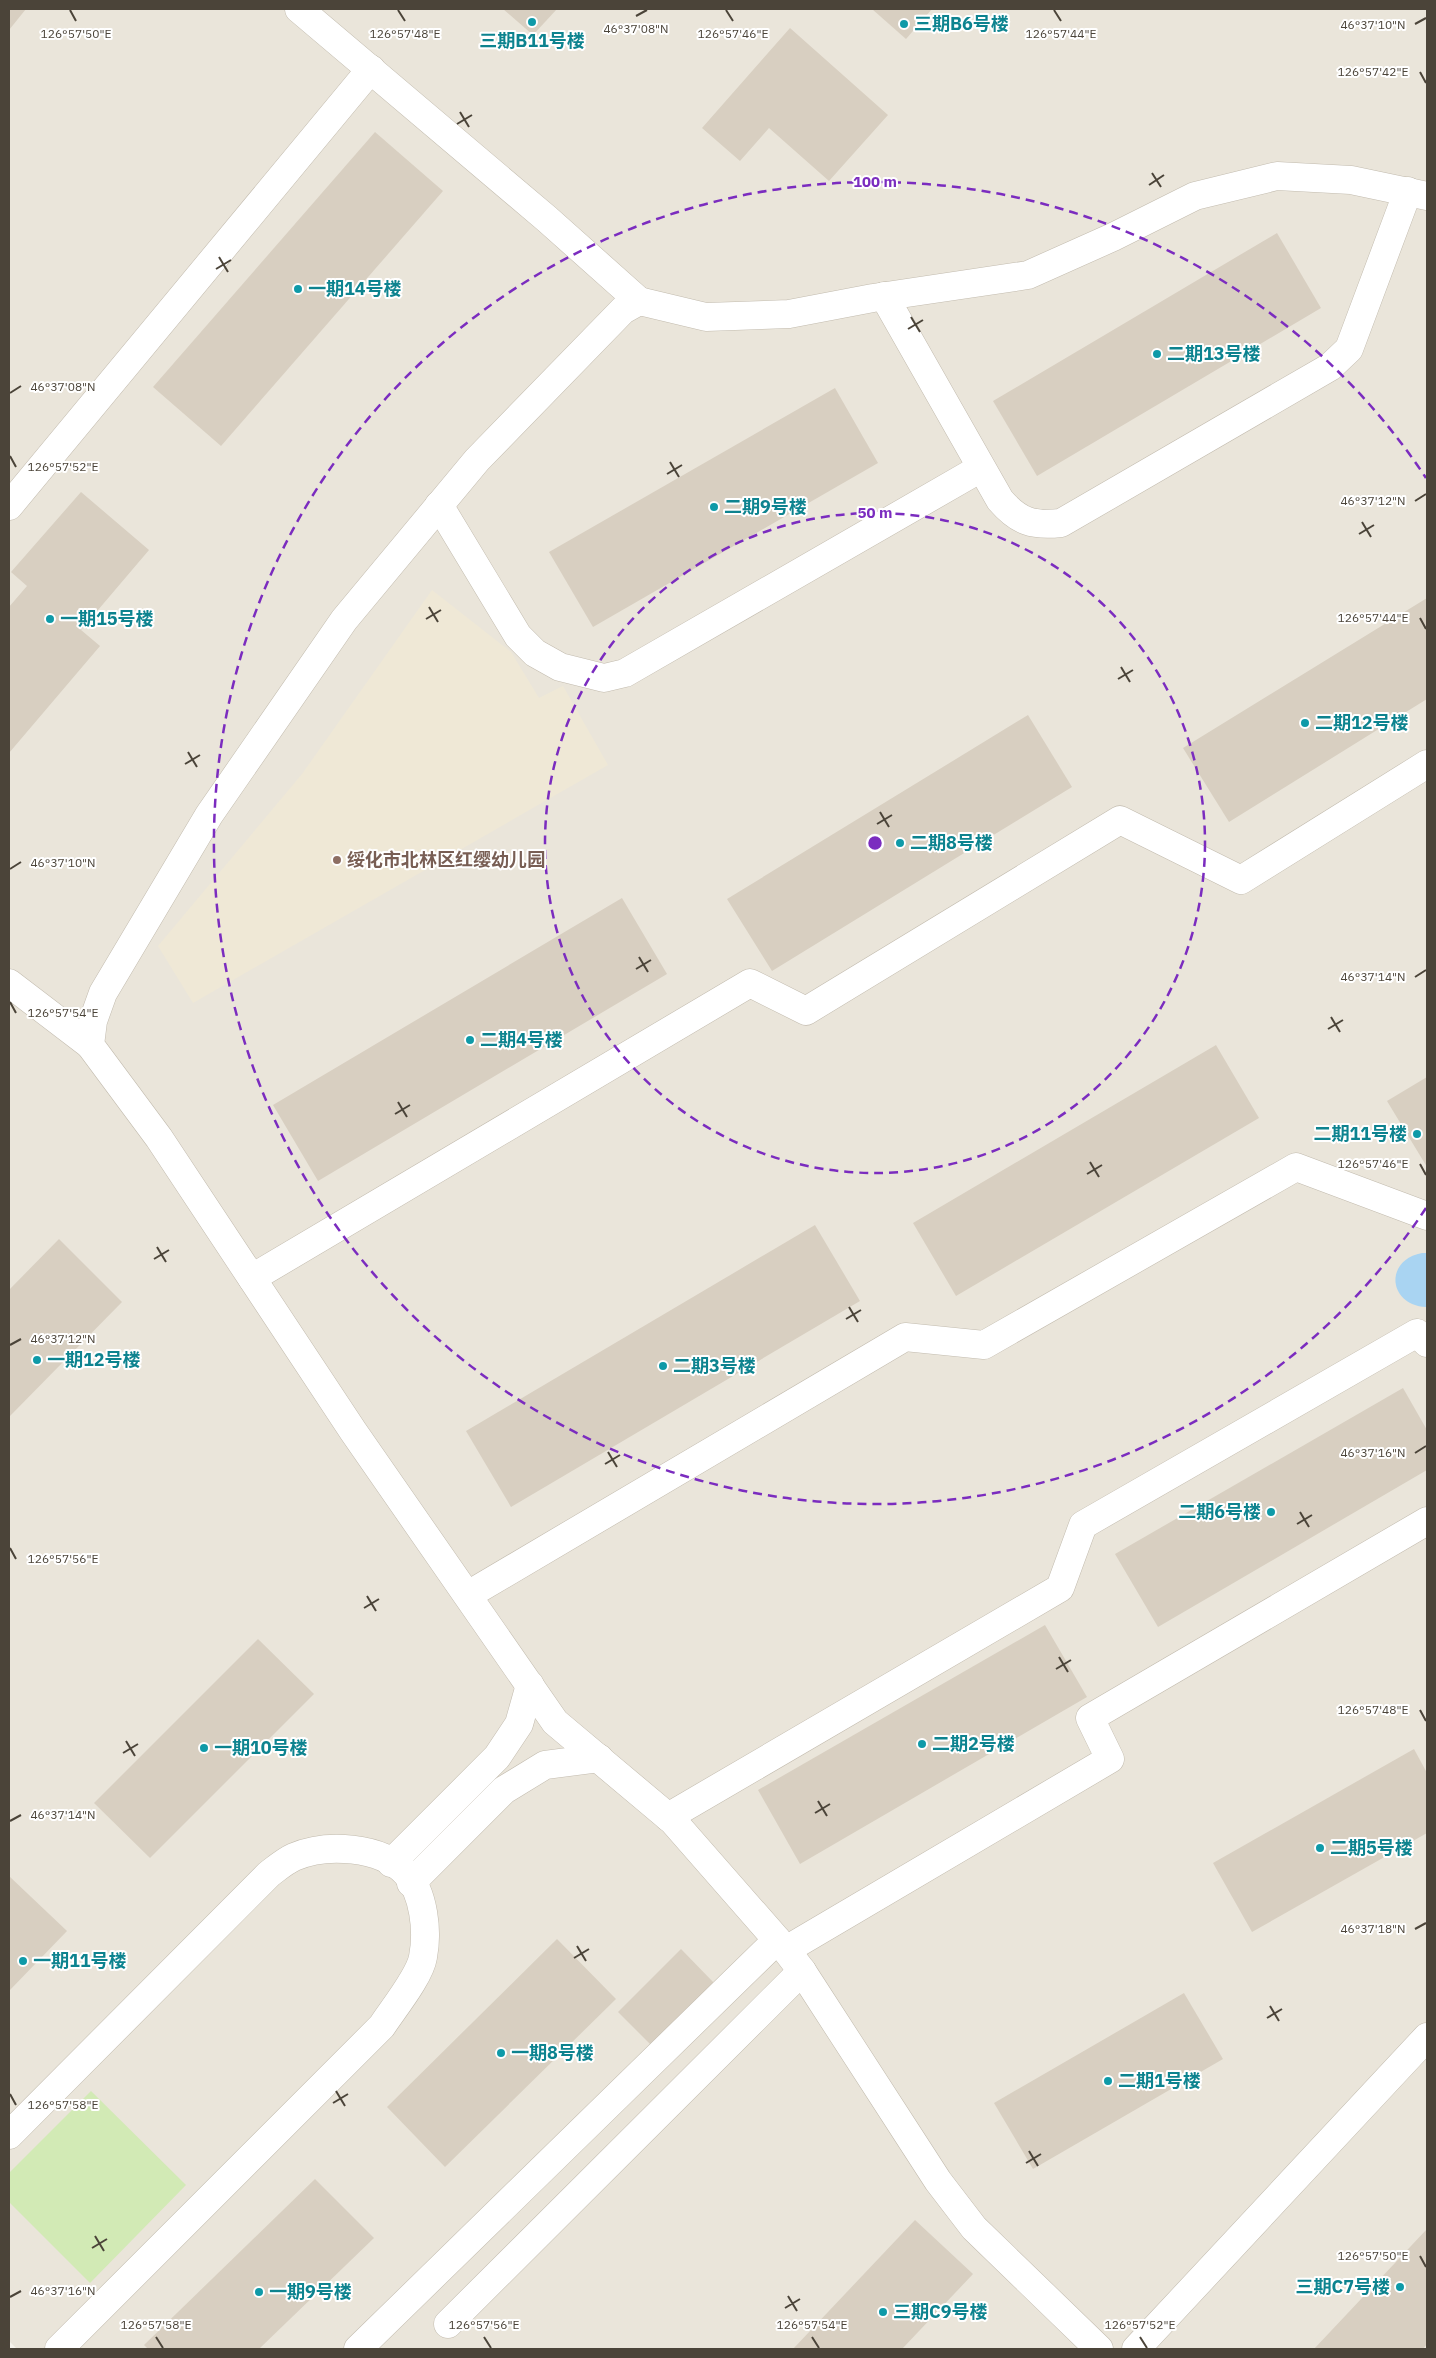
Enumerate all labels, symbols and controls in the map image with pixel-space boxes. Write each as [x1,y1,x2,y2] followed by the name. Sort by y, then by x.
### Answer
[914,12,1009,35] place label: 三期B6号楼
[526,16,538,28] marker: 三期B11号楼
[1340,17,1406,32] text: 46°37'10"N
[898,18,910,30] marker: 三期B6号楼
[603,21,669,36] text: 46°37'08"N
[41,26,111,41] text: 126°57'50"E
[370,26,440,41] text: 126°57'48"E
[698,26,768,41] text: 126°57'46"E
[1026,26,1096,41] text: 126°57'44"E
[479,29,585,52] place label: 三期B11号楼
[1338,64,1408,79] text: 126°57'42"E
[853,172,897,191] text: 100 m
[308,277,402,300] place label: 一期14号楼
[292,283,304,295] marker: 一期14号楼
[1167,342,1261,365] place label: 二期13号楼
[1151,348,1163,360] marker: 二期13号楼
[30,379,96,394] text: 46°37'08"N
[28,459,98,474] text: 126°57'52"E
[1340,493,1406,508] text: 46°37'12"N
[724,495,807,518] place label: 二期9号楼
[708,501,720,513] marker: 二期9号楼
[858,503,892,522] text: 50 m
[60,607,154,630] place label: 一期15号楼
[1338,610,1408,625] text: 126°57'44"E
[44,613,56,625] marker: 一期15号楼
[1315,711,1409,734] place label: 二期12号楼
[1299,717,1311,729] marker: 二期12号楼
[910,831,993,854] place label: 二期8号楼
[866,834,884,852] centre of rings
[894,837,906,849] marker: 二期8号楼
[347,848,545,871] place label: 绥化市北林区红缨幼儿园
[331,854,343,866] marker: 绥化市北林区红缨幼儿园
[30,855,96,870] text: 46°37'10"N
[1340,969,1406,984] text: 46°37'14"N
[28,1005,98,1020] text: 126°57'54"E
[480,1028,563,1051] place label: 二期4号楼
[464,1034,476,1046] marker: 二期4号楼
[1313,1122,1407,1145] place label: 二期11号楼
[1411,1128,1423,1140] marker: 二期11号楼
[1338,1156,1408,1171] text: 126°57'46"E
[30,1331,96,1346] text: 46°37'12"N
[47,1348,141,1371] place label: 一期12号楼
[31,1354,43,1366] marker: 一期12号楼
[673,1354,756,1377] place label: 二期3号楼
[657,1360,669,1372] marker: 二期3号楼
[1340,1445,1406,1460] text: 46°37'16"N
[1178,1500,1261,1523] place label: 二期6号楼
[1265,1506,1277,1518] marker: 二期6号楼
[28,1551,98,1566] text: 126°57'56"E
[1338,1702,1408,1717] text: 126°57'48"E
[932,1732,1015,1755] place label: 二期2号楼
[214,1736,308,1759] place label: 一期10号楼
[916,1738,928,1750] marker: 二期2号楼
[198,1742,210,1754] marker: 一期10号楼
[30,1807,96,1822] text: 46°37'14"N
[1330,1836,1413,1859] place label: 二期5号楼
[1314,1842,1326,1854] marker: 二期5号楼
[1340,1921,1406,1936] text: 46°37'18"N
[33,1949,127,1972] place label: 一期11号楼
[17,1955,29,1967] marker: 一期11号楼
[511,2041,594,2064] place label: 一期8号楼
[495,2047,507,2059] marker: 一期8号楼
[1118,2069,1201,2092] place label: 二期1号楼
[1102,2075,1114,2087] marker: 二期1号楼
[28,2097,98,2112] text: 126°57'58"E
[1338,2248,1408,2263] text: 126°57'50"E
[1295,2275,1390,2298] place label: 三期C7号楼
[269,2280,352,2303] place label: 一期9号楼
[1394,2281,1406,2293] marker: 三期C7号楼
[30,2283,96,2298] text: 46°37'16"N
[253,2286,265,2298] marker: 一期9号楼
[893,2300,988,2323] place label: 三期C9号楼
[877,2306,889,2318] marker: 三期C9号楼
[121,2317,191,2332] text: 126°57'58"E
[449,2317,519,2332] text: 126°57'56"E
[777,2317,847,2332] text: 126°57'54"E
[1105,2317,1175,2332] text: 126°57'52"E

